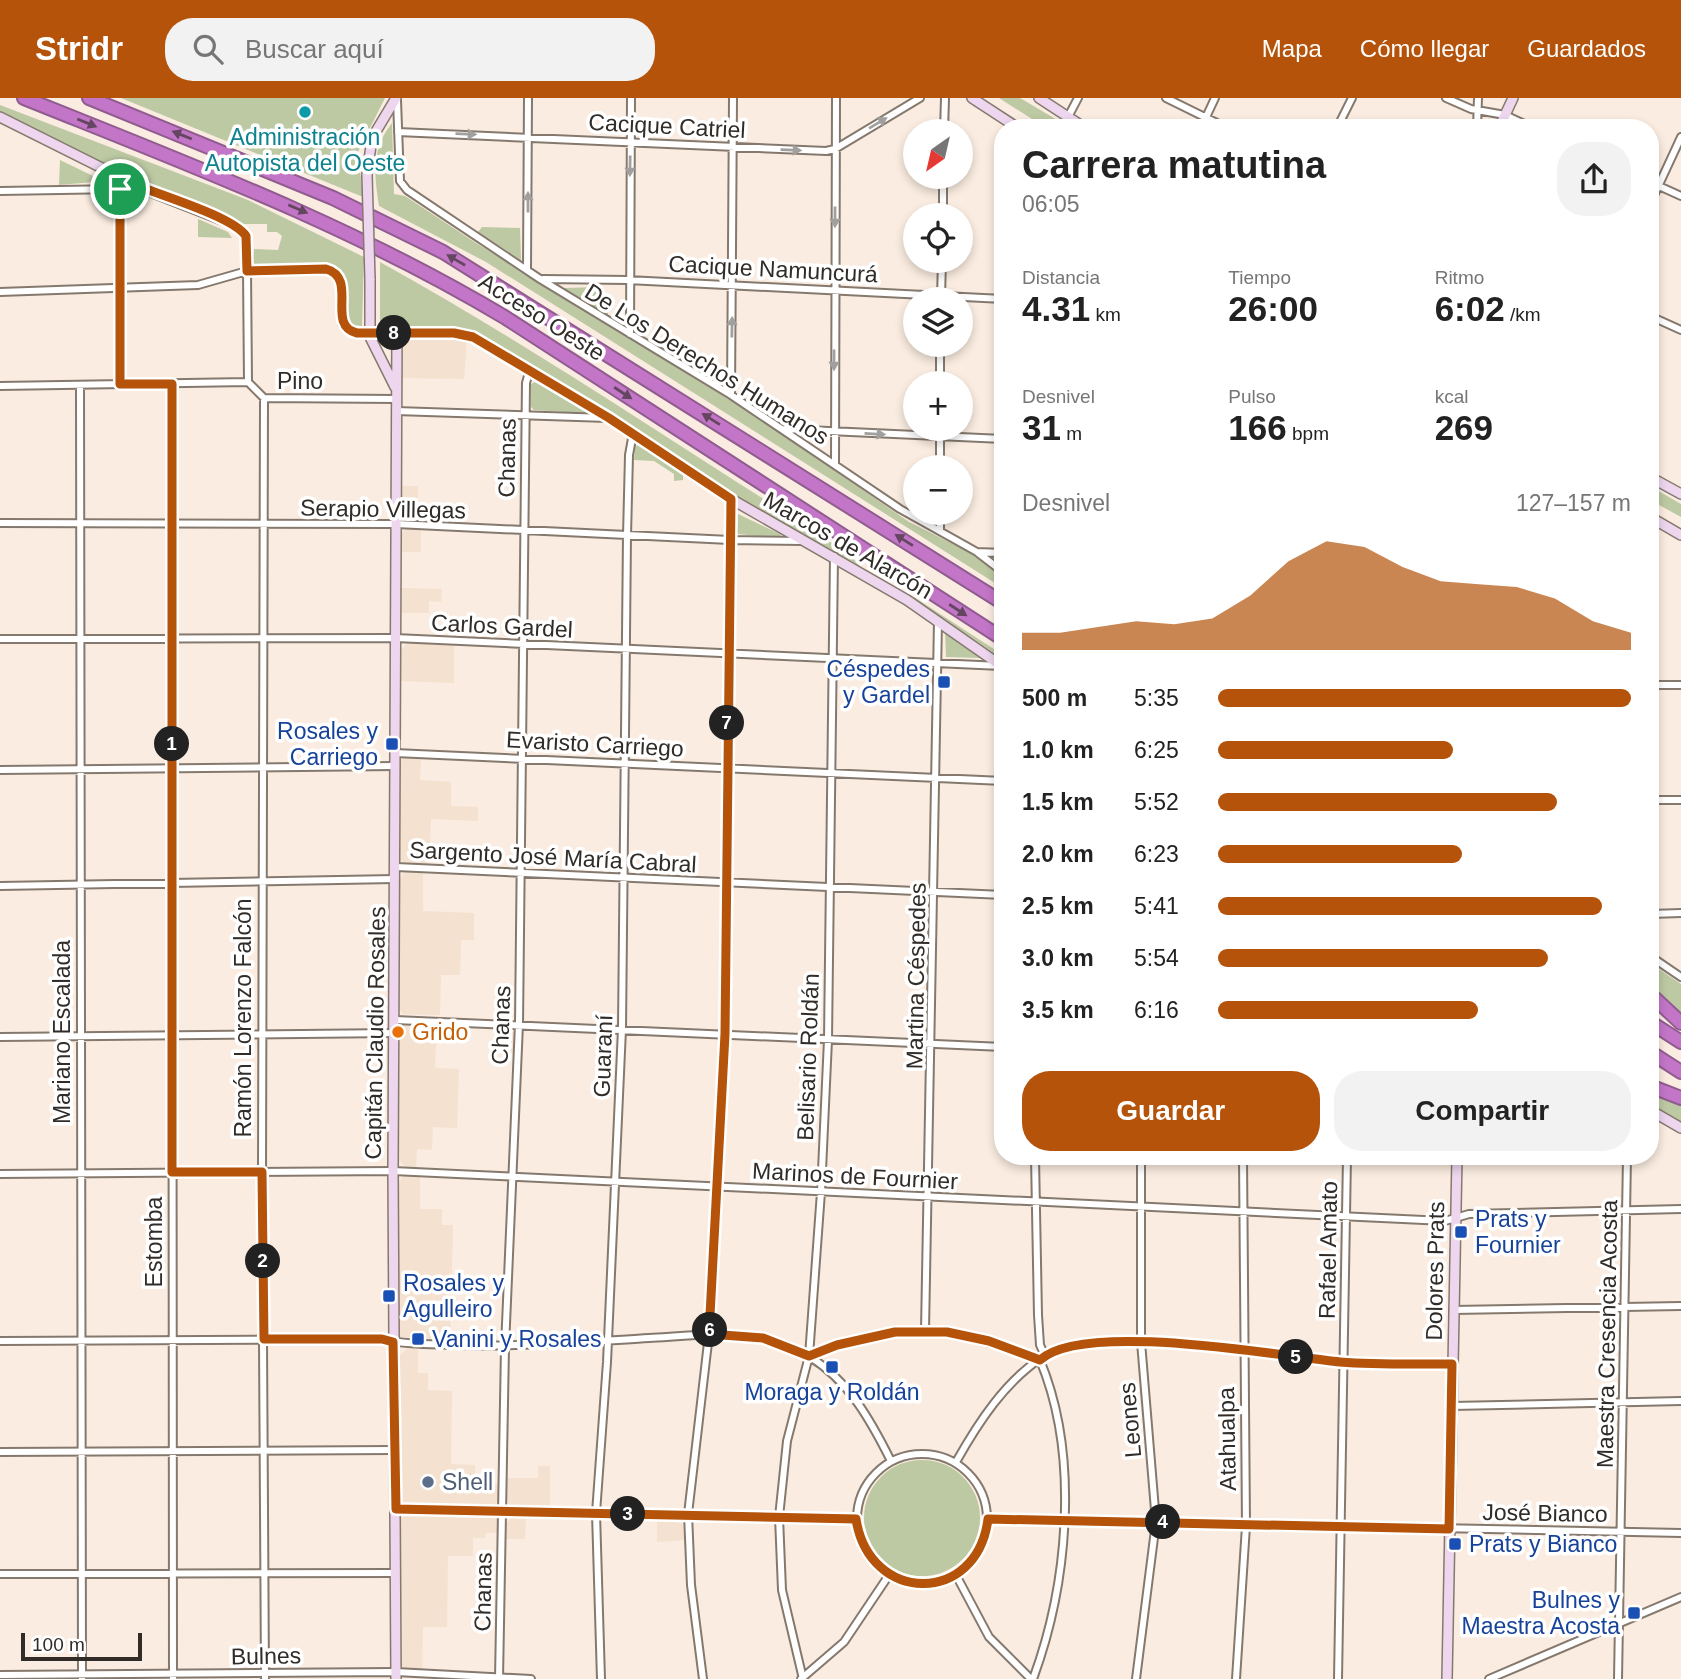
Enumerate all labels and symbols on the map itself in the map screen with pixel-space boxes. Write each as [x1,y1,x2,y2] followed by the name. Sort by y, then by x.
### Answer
[297,104,313,120] marker: Administración Autopista del Oeste
[588,109,746,143] street label: Cacique Catriel
[868,117,887,130] one-way arrow
[77,118,98,129] one-way arrow
[903,119,973,189] north arrow
[205,124,405,176] place label: Administración Autopista del Oeste
[455,129,477,140] one-way arrow
[171,130,192,141] one-way arrow
[781,144,803,155] one-way arrow
[624,155,636,177] one-way arrow
[90,159,150,219] pin
[522,191,534,213] one-way arrow
[288,203,308,215] one-way arrow
[829,206,841,228] one-way arrow
[668,251,879,287] street label: Cacique Namuncurá
[446,253,465,266] one-way arrow
[474,268,610,366] street label: Acceso Oeste
[580,278,834,450] street label: De Los Derechos Humanos
[376,316,412,350] pin: 8
[726,316,738,338] one-way arrow
[828,349,840,371] one-way arrow
[277,368,323,394] street label: Pino
[613,387,633,400] one-way arrow
[702,412,721,425] one-way arrow
[493,418,521,498] street label: Chanas
[865,428,887,439] one-way arrow
[759,486,937,604] street label: Marcos de Alarcón
[300,495,466,523] street label: Serapio Villegas
[894,534,913,547] one-way arrow
[949,603,967,617] one-way arrow
[430,609,574,643] street label: Carlos Gardel
[826,656,930,708] place label: Céspedes y Gardel
[936,674,952,690] marker: Céspedes y Gardel
[710,706,744,740] pin: 7
[277,718,379,770] place label: Rosales y Carriego
[154,726,190,762] pin: 1
[506,726,684,762] street label: Evaristo Carriego
[384,736,400,752] marker: Rosales y Carriego
[409,836,697,878] street label: Sargento José María Cabral
[901,882,931,1070] street label: Martina Céspedes
[230,898,256,1138] street label: Ramón Lorenzo Falcón
[360,906,390,1160] street label: Capitán Claudio Rosales
[49,940,75,1124] street label: Mariano Escalada
[792,973,824,1141] street label: Belisario Roldán
[487,985,515,1065] street label: Chanas
[589,1013,617,1098] street label: Guaraní
[412,1019,468,1045] place label: Grido
[390,1024,406,1040] marker: Grido
[752,1158,959,1194] street label: Marinos de Fournier
[1314,1181,1342,1319] street label: Rafael Amato
[141,1196,167,1287] street label: Estomba
[1592,1199,1622,1468] street label: Maestra Cresencia Acosta
[1421,1201,1449,1341] street label: Dolores Prats
[1475,1206,1561,1258] place label: Prats y Fournier
[1453,1224,1469,1240] marker: Prats y Fournier
[246,1244,280,1278] pin: 2
[403,1270,504,1322] place label: Rosales y Agulleiro
[381,1288,397,1304] marker: Rosales y Agulleiro
[692,1312,728,1348] pin: 6
[432,1326,602,1352] place label: Vanini y Rosales
[410,1331,426,1347] marker: Vanini y Rosales
[1278,1340,1314,1374] pin: 5
[824,1359,840,1375] marker: Moraga y Roldán
[744,1379,920,1405] place label: Moraga y Roldán
[1114,1381,1146,1459] street label: Leones
[1213,1387,1241,1491] street label: Atahualpa
[442,1469,493,1495] place label: Shell
[420,1474,436,1490] marker: Shell
[610,1496,646,1532] pin: 3
[1482,1499,1608,1527] street label: José Bianco
[1146,1504,1180,1540] pin: 4
[1469,1531,1617,1557] place label: Prats y Bianco
[1447,1536,1463,1552] marker: Prats y Bianco
[469,1552,497,1632] street label: Chanas
[1461,1587,1620,1639] place label: Bulnes y Maestra Acosta
[1626,1605,1642,1621] marker: Bulnes y Maestra Acosta
[21,1630,142,1662] scale bar
[231,1642,301,1670] street label: Bulnes

